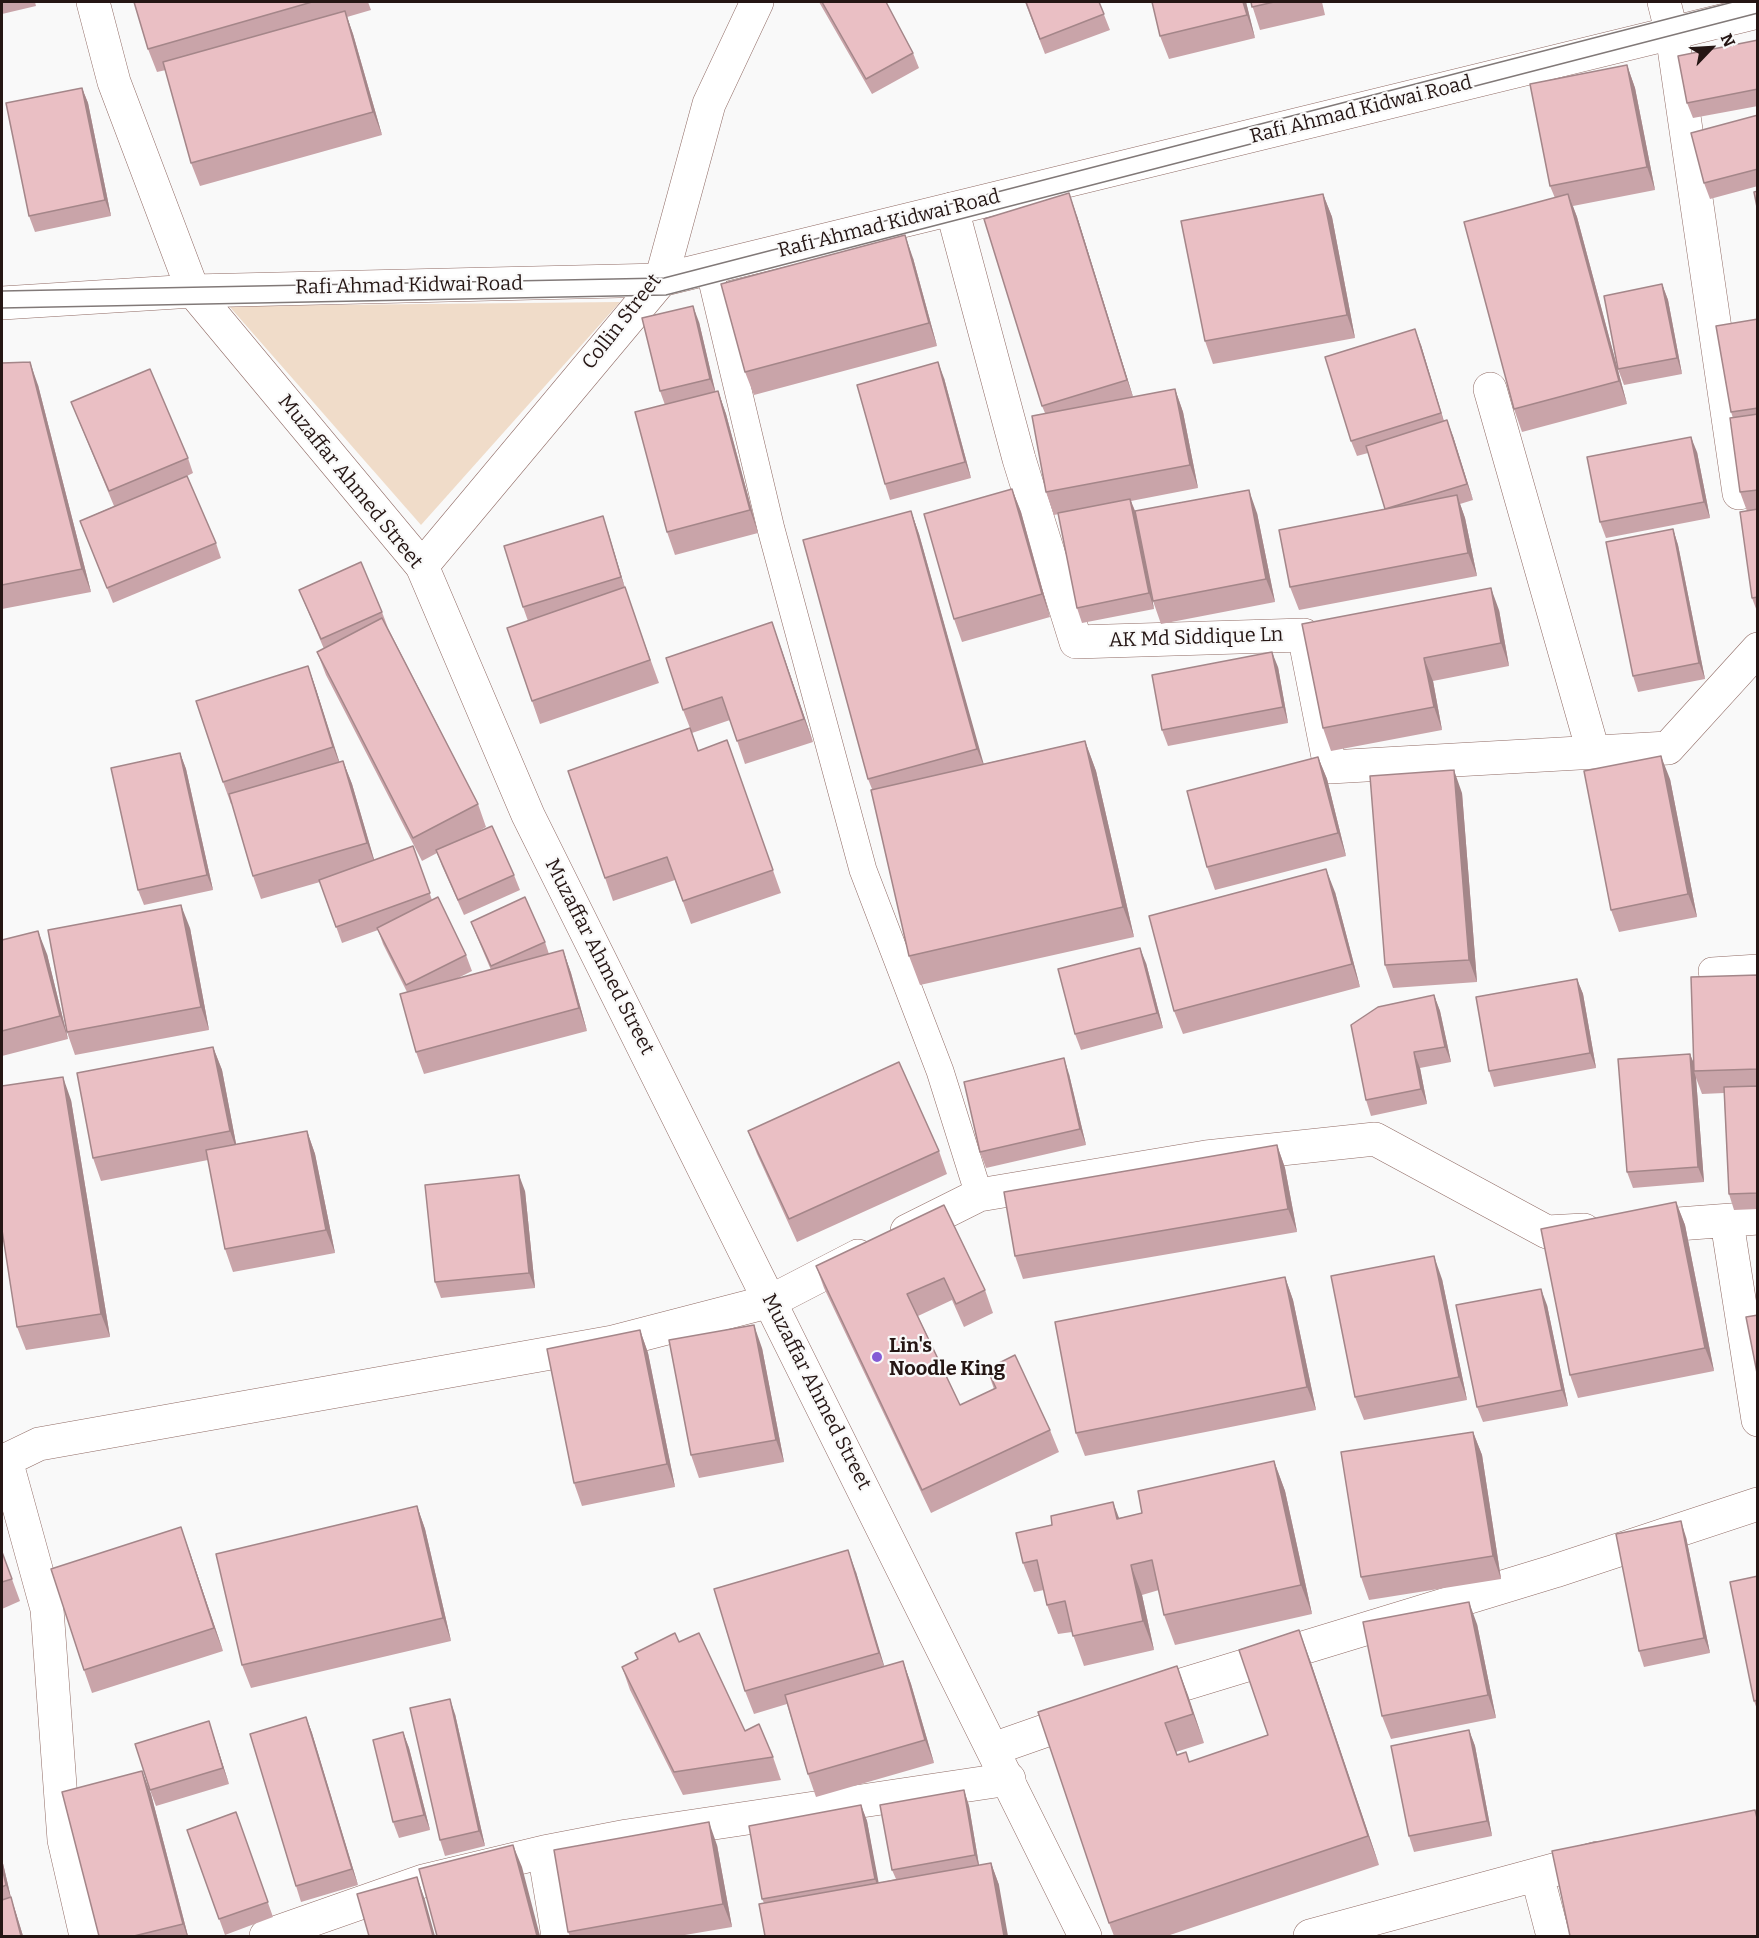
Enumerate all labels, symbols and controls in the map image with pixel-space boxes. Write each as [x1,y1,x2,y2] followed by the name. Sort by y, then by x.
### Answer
[1681,18,1741,78] north arrow
[1717,31,1739,50] text: N
[1248,71,1474,149] street label: Rafi Ahmad Kidwai Road
[776,185,1002,263] street label: Rafi Ahmad Kidwai Road
[577,270,667,374] street label: Collin Street
[295,272,523,300] street label: Rafi Ahmad Kidwai Road
[273,390,427,574] street label: Muzaffar Ahmed Street
[1108,623,1284,653] street label: AK Md Siddique Ln
[539,855,659,1059] street label: Muzaffar Ahmed Street
[756,1290,876,1494] street label: Muzaffar Ahmed Street
[889,1334,1005,1381] place label: Lin's Noodle King
[870,1350,884,1364] marker: Lin's Noodle King

